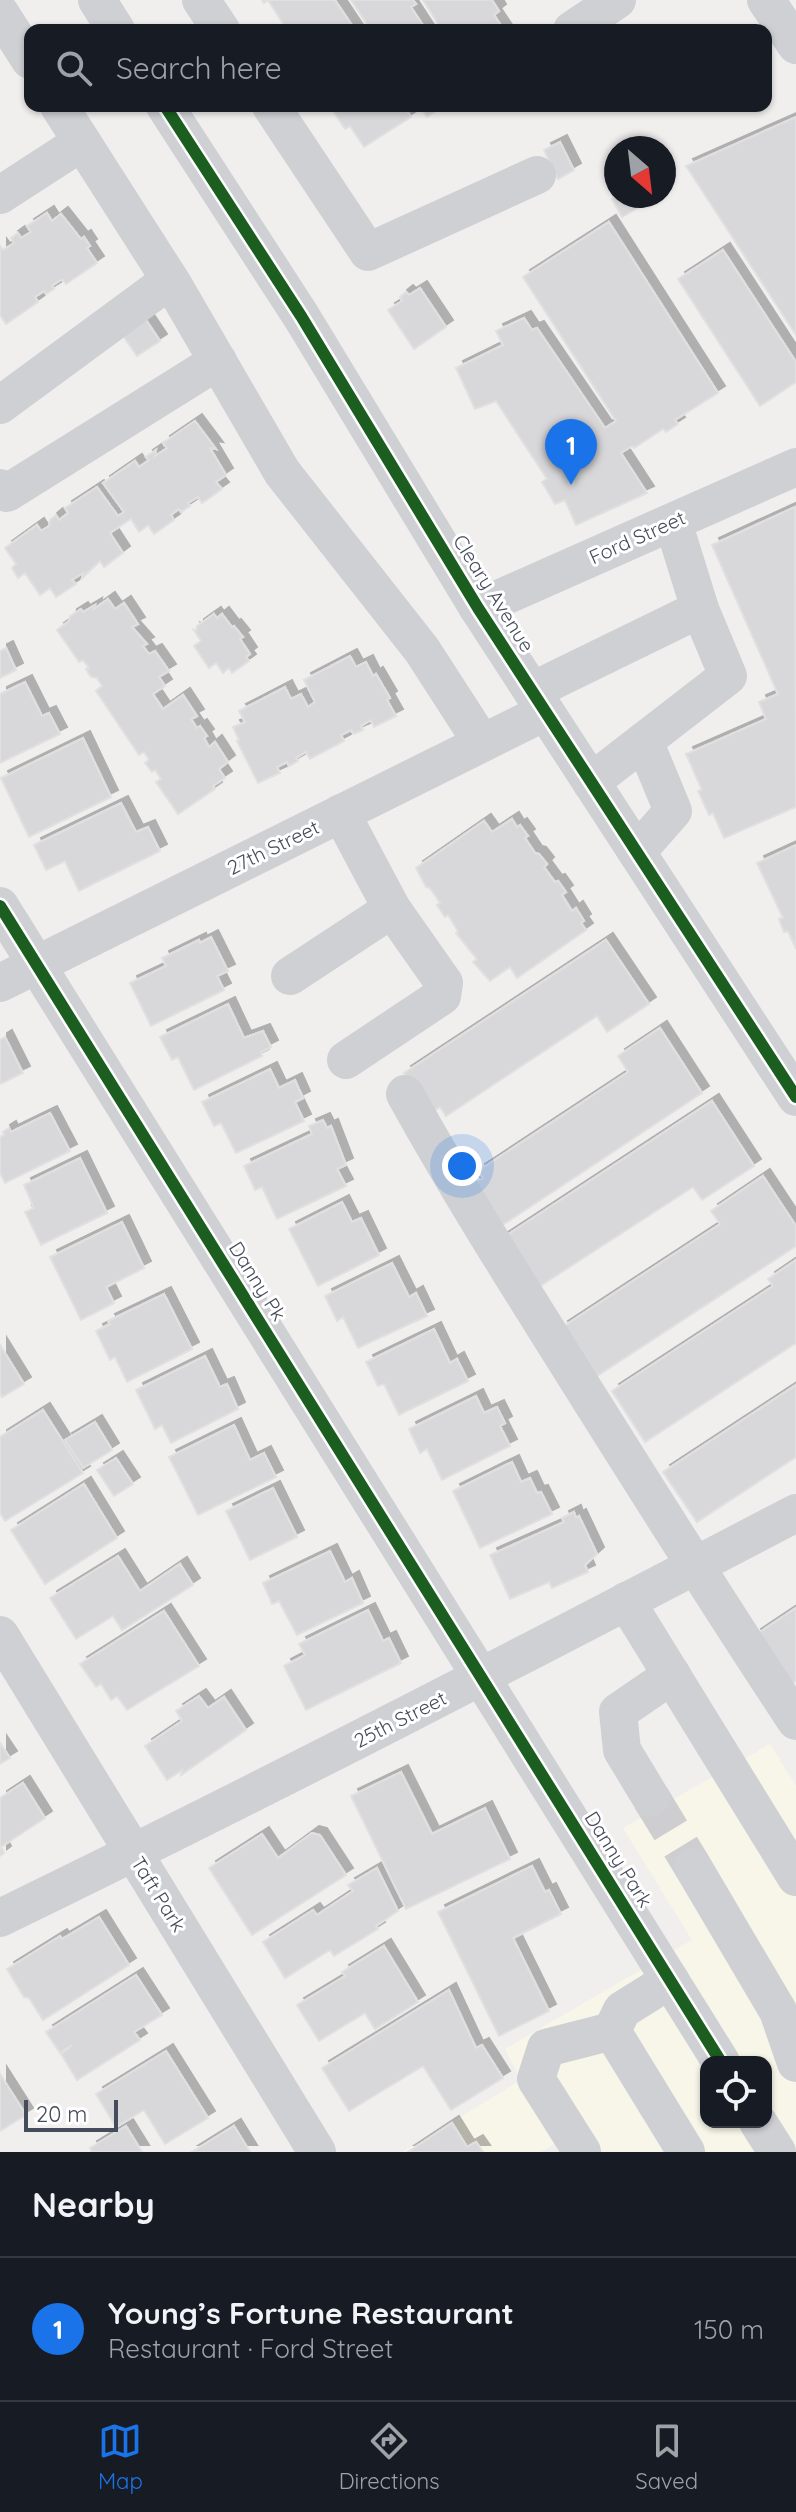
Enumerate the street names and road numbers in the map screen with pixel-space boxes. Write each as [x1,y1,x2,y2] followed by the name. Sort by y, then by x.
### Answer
[585,505,689,569] street label: Ford Street
[448,530,540,656] street label: Cleary Avenue
[223,814,323,880] street label: 27th Street
[224,1237,292,1325] street label: Danny Pk
[350,1685,451,1753] street label: 25th Street
[580,1806,658,1912] street label: Danny Park
[126,1852,192,1936] street label: Taft Park

